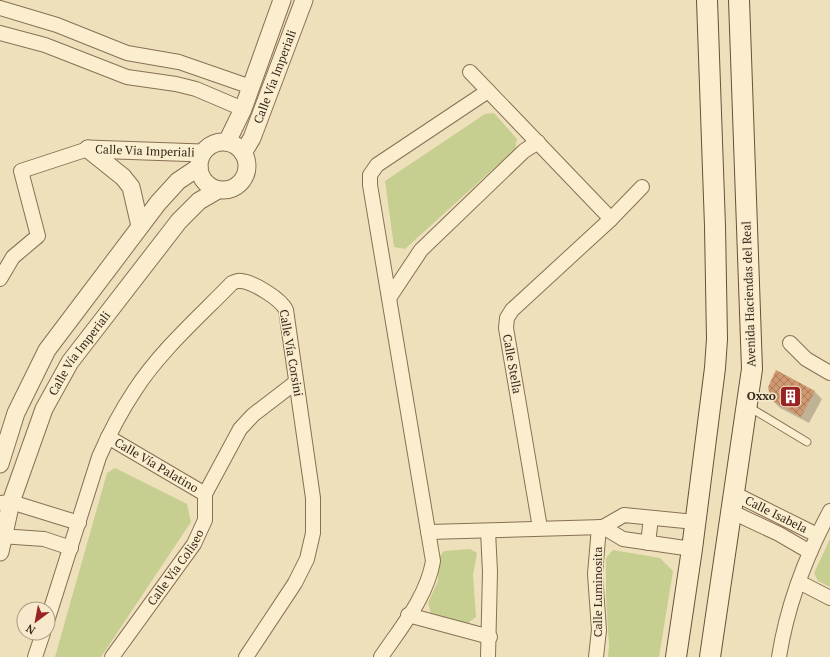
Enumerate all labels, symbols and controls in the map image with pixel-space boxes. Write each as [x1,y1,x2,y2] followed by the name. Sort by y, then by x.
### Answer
[250,27,299,126] street label: Calle Vía Imperiali
[95,141,195,160] street label: Calle Via Imperiali
[738,220,759,367] street label: Avenida Haciendas del Real
[45,308,114,398] street label: Calle Vía Imperiali
[276,308,307,398] street label: Calle Vía Corsini
[500,333,525,395] street label: Calle Stella
[778,383,804,409] building icon: Oxxo
[747,388,776,403] place label: Oxxo
[112,434,202,496] street label: Calle Vía Palatino
[743,492,810,536] street label: Calle Isabela
[144,527,207,608] street label: Calle Vía Coliseo
[590,547,605,637] street label: Calle Luminosita
[16,601,56,641] north arrow
[23,621,38,638] text: N

